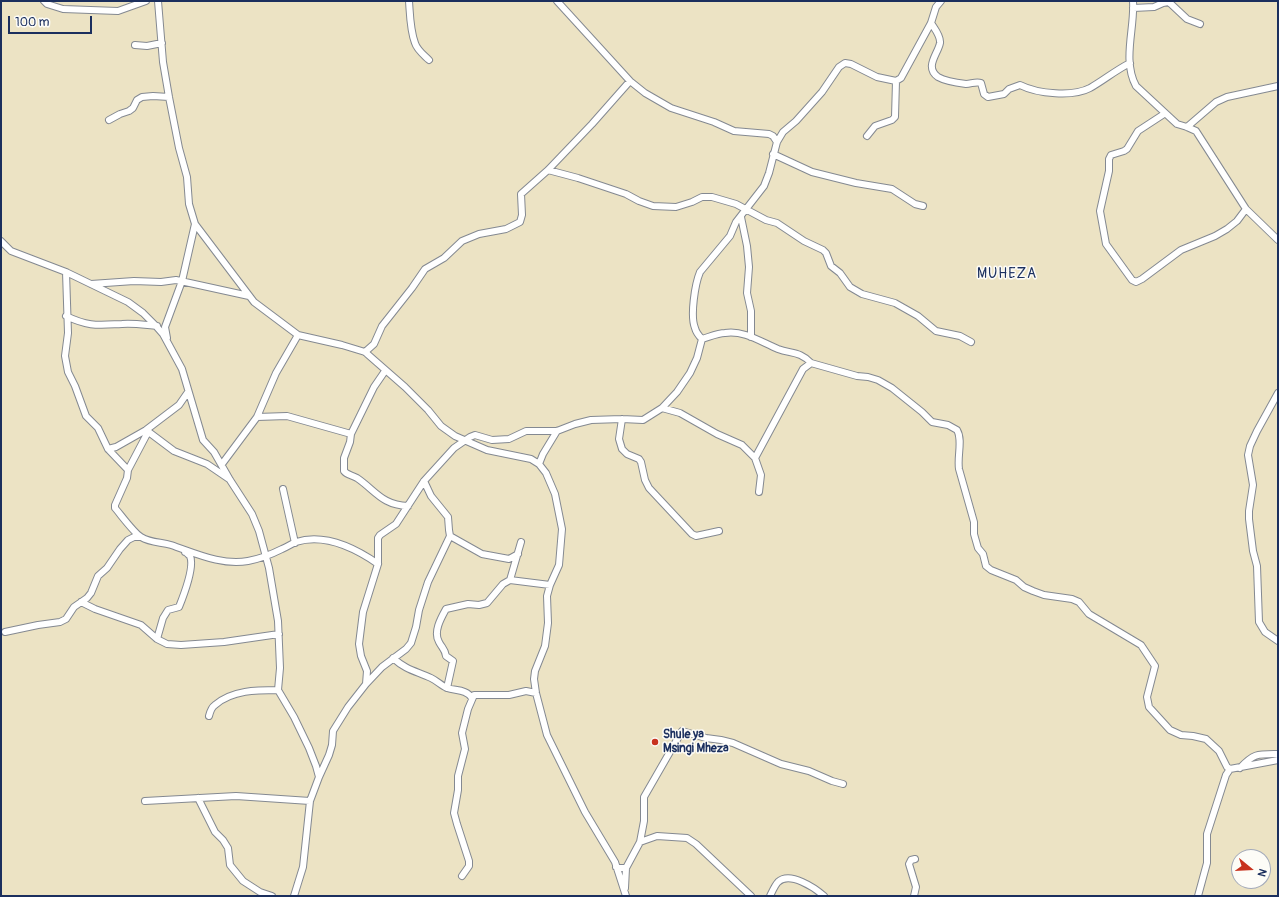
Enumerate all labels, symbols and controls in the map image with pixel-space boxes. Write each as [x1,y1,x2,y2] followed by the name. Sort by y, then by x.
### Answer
[10,8,94,34] scale bar
[15,15,49,30] text: 100 m
[977,266,1037,282] district label: MUHEZA
[663,728,729,756] place label: Shule ya Msingi Mheza
[650,737,660,747] marker: Shule ya Msingi Mheza
[1231,849,1271,889] north arrow
[1255,867,1269,878] text: N

